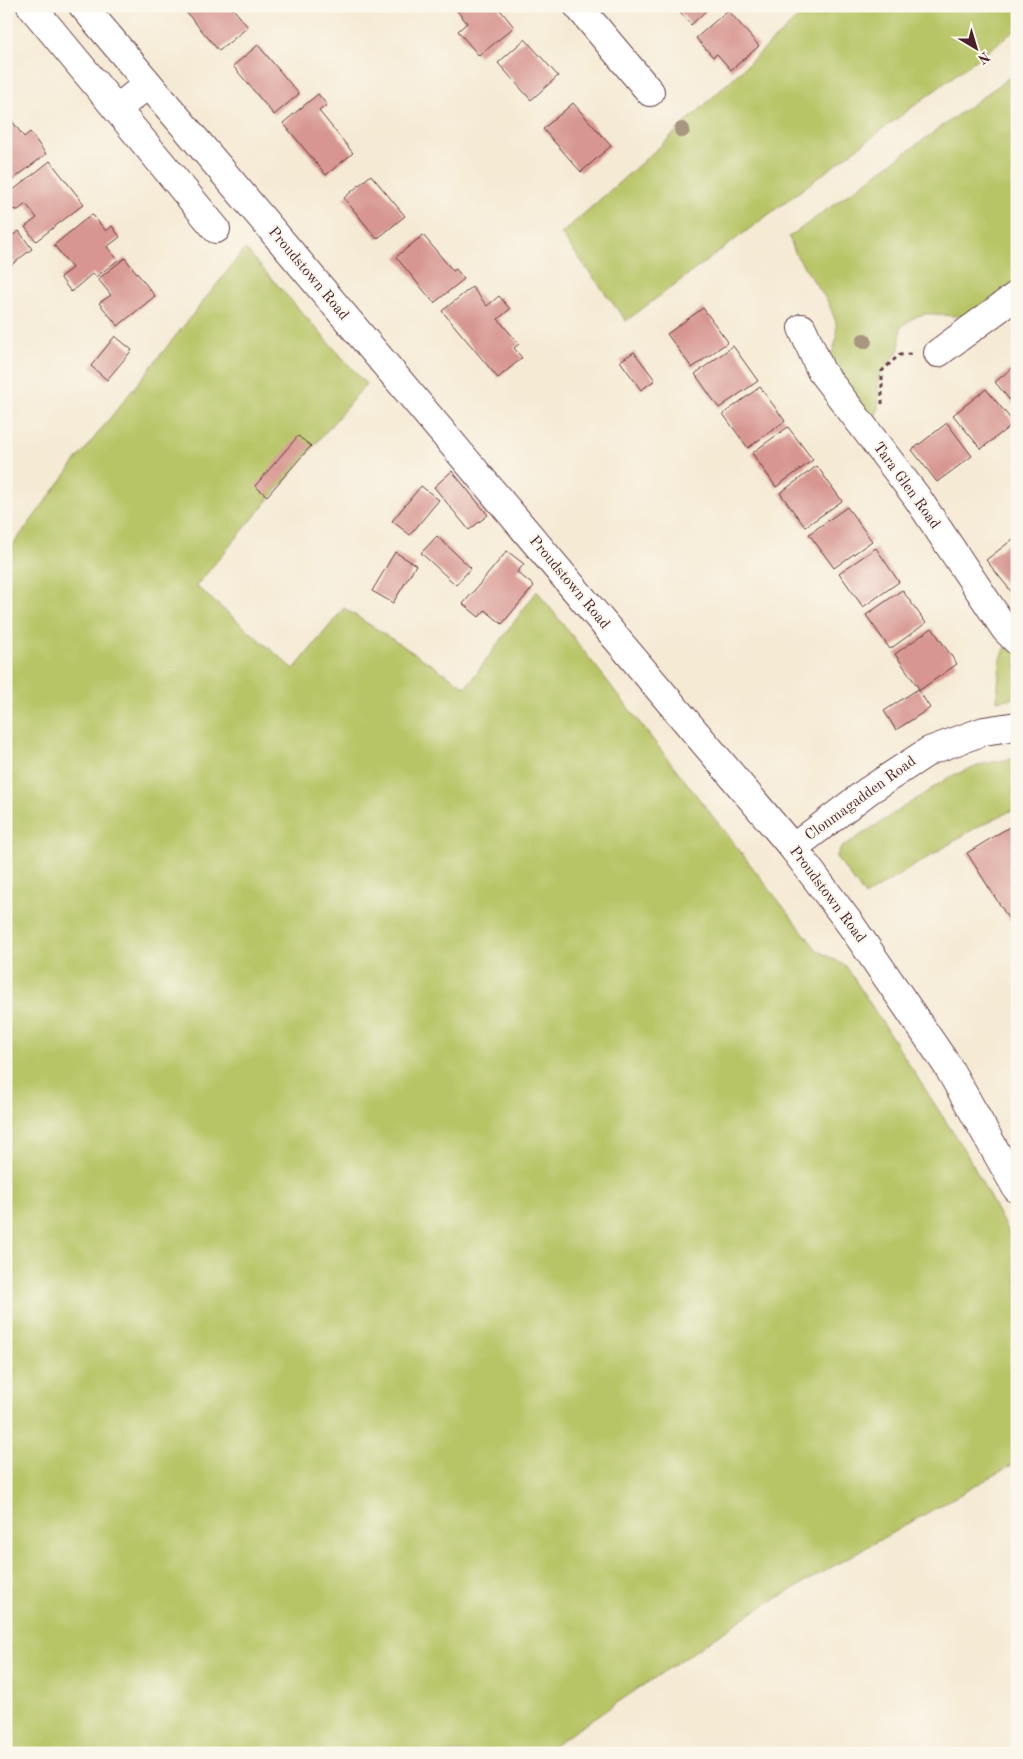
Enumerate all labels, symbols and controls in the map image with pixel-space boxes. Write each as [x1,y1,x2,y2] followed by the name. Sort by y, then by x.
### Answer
[950,22,1000,72] north arrow
[975,49,992,66] text: N
[265,225,351,323] street label: Proudstown Road
[870,440,942,532] street label: Tara Glen Road
[526,534,612,632] street label: Proudstown Road
[803,754,919,844] street label: Clonmagadden Road
[786,844,868,946] street label: Proudstown Road

